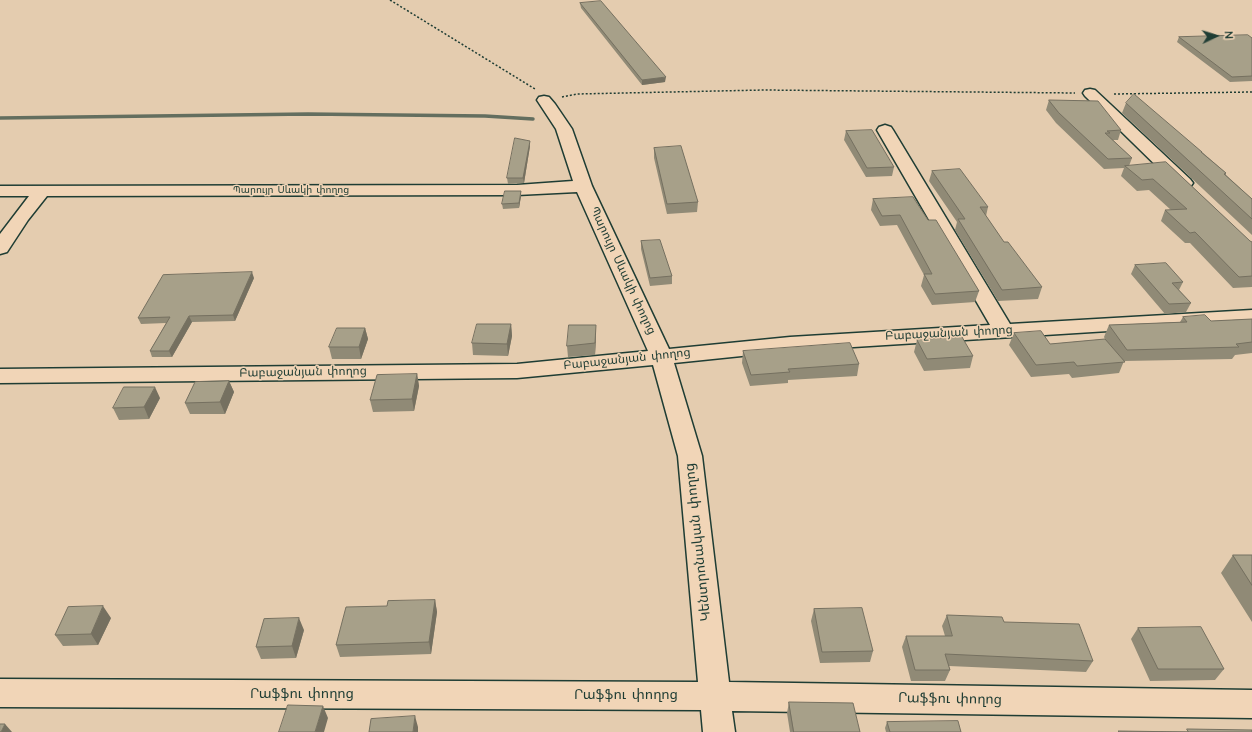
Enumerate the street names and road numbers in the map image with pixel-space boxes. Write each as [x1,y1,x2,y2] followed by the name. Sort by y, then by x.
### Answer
[233,185,349,197] street label: Պարույր Սևակի փողոց
[586,205,658,337] street label: Պարույր Սևակի փողոց
[885,323,1013,345] street label: Բաբաջանյան փողոց
[563,346,691,374] street label: Բաբաջանյան փողոց
[239,365,367,381] street label: Բաբաջանյան փողոց
[682,462,716,622] street label: Կենտրոնական փողոց
[250,687,354,703] street label: Րաֆֆու փողոց
[574,688,678,704] street label: Րաֆֆու փողոց
[898,691,1002,709] street label: Րաֆֆու փողոց

